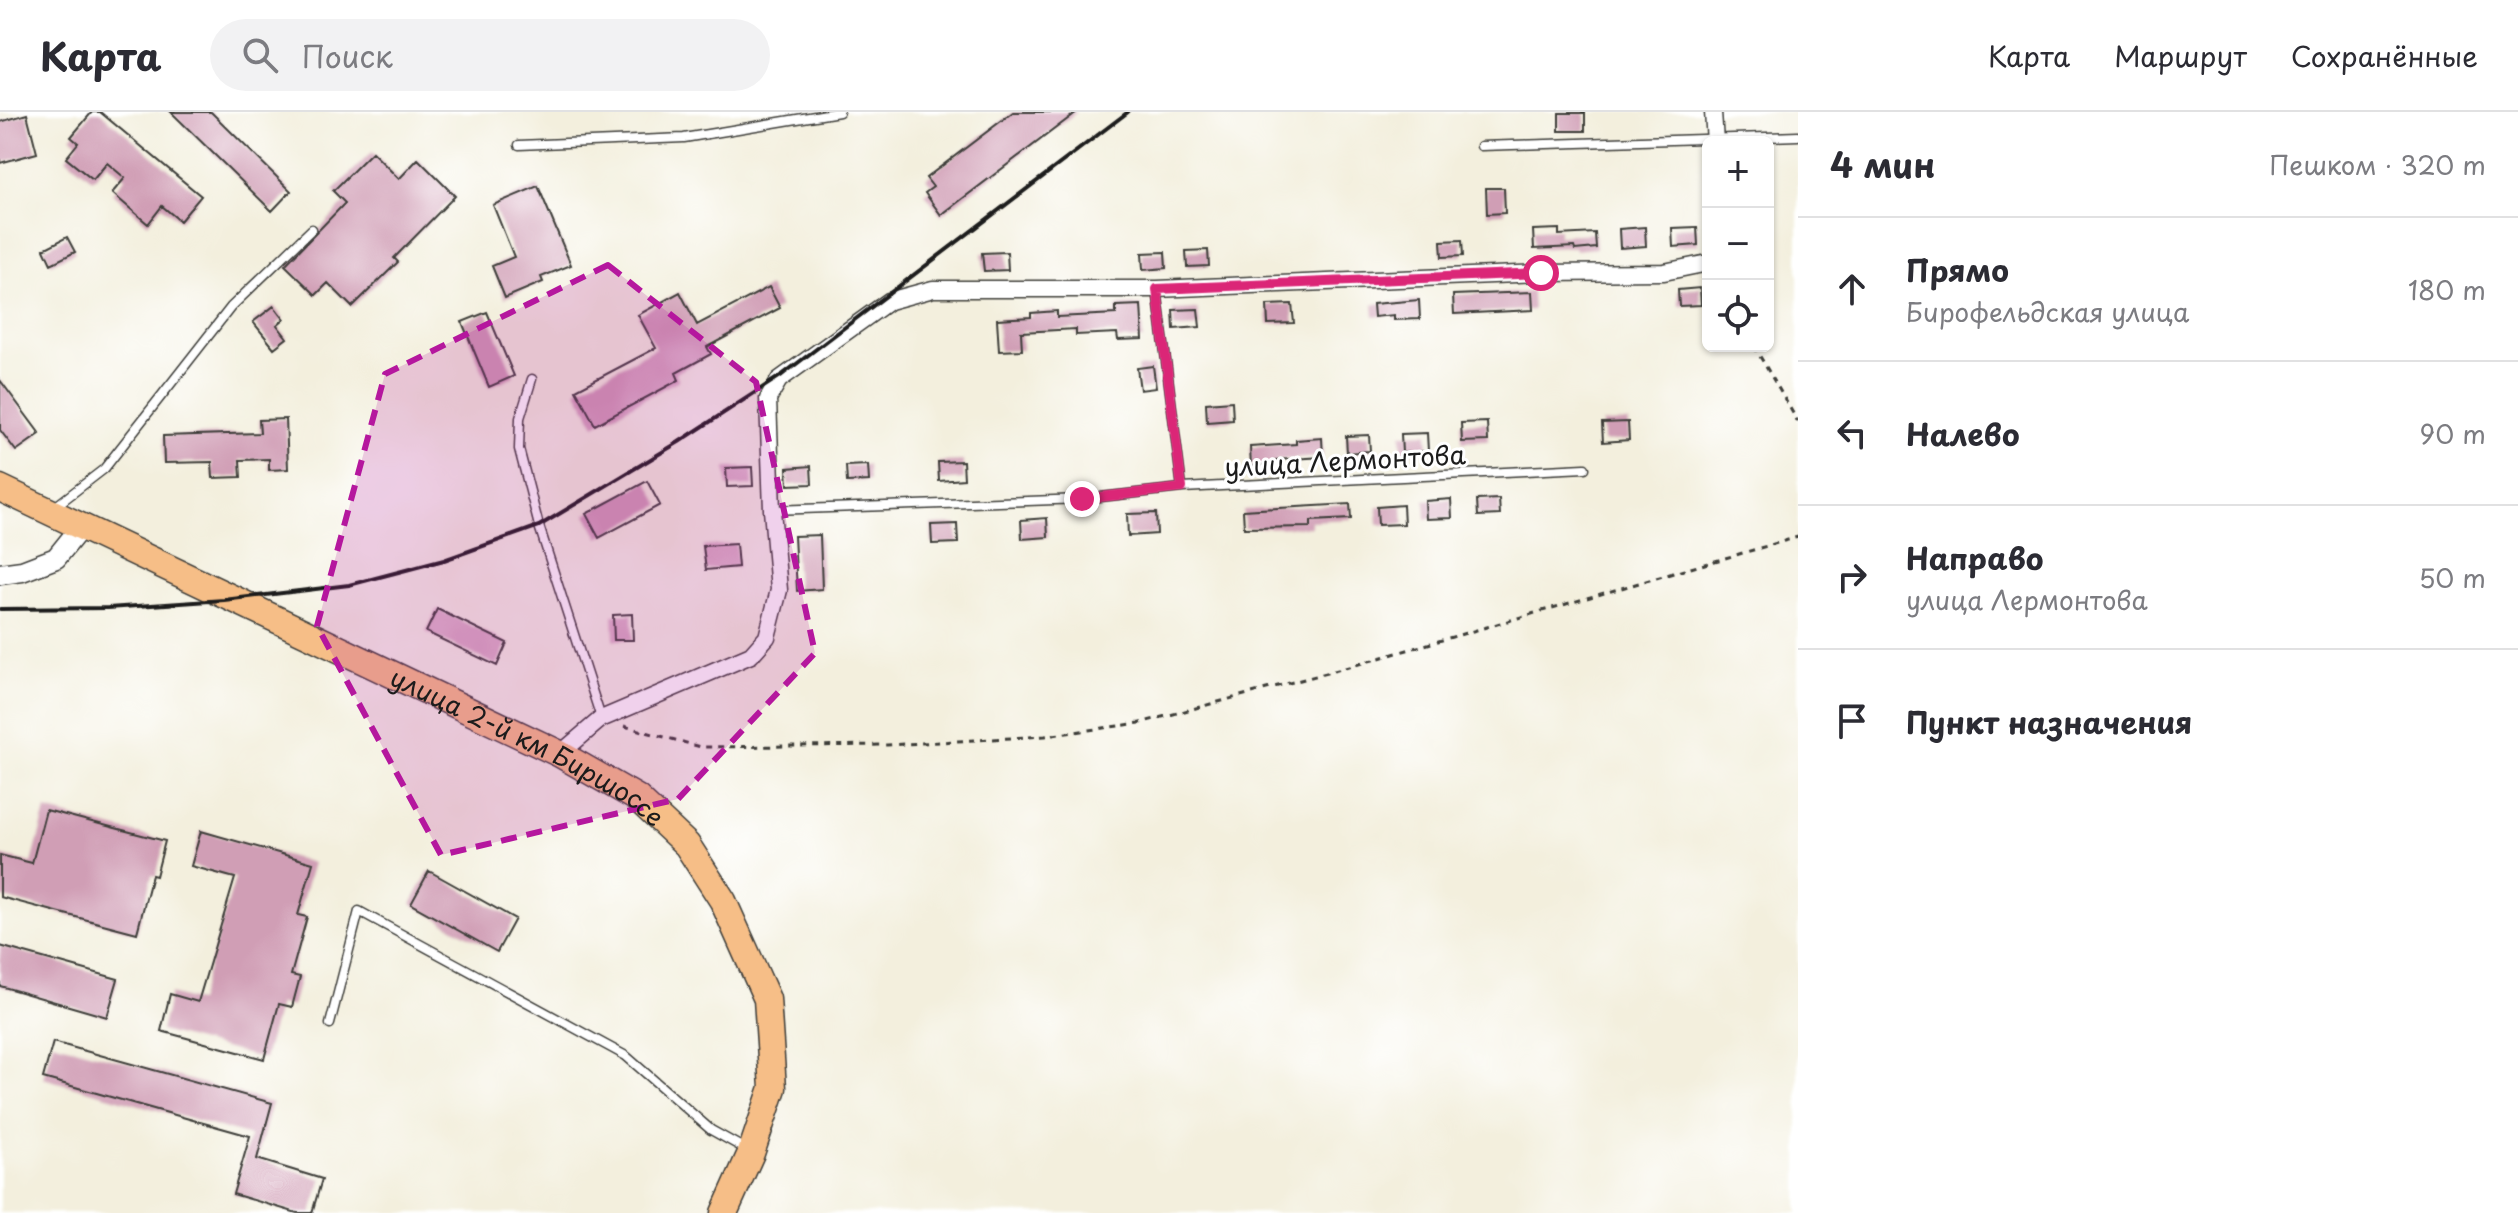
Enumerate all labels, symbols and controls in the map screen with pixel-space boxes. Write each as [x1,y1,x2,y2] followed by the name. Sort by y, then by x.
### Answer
[210,19,770,91] search box
[40,27,162,84] text: Карта
[238,33,282,77] icon: search
[302,33,393,78] text: Поиск
[1988,34,2070,77] text: Карта
[2114,34,2247,77] text: Маршрут
[2291,34,2478,77] text: Сохранённые
[1702,136,1774,352] map controls
[1702,136,1774,208] button: +
[1830,138,1935,190] text: 4 мин
[2269,145,2486,184] text: Пешком · 320 m
[1702,208,1774,280] button: −
[1906,247,2009,292] text: Прямо
[1523,255,1559,291] route start
[1830,267,1874,311] icon: ahead
[2408,270,2486,309] text: 180 m
[1702,280,1774,352] button: locate
[1906,292,2189,331] text: Бирофельдская улица
[1830,411,1874,455] icon: left
[1906,411,2020,456] text: Налево
[2419,414,2486,453] text: 90 m
[1223,434,1467,486] street label: улица Лермонтова
[1064,481,1100,517] route end
[1906,535,2044,580] text: Направо
[1830,555,1874,599] icon: right
[2419,558,2486,597] text: 50 m
[1906,580,2148,619] text: улица Лермонтова
[384,657,674,835] street label: улица 2-й км Биршоссе
[1830,699,1874,743] icon: arrive
[1906,699,2192,744] text: Пункт назначения

